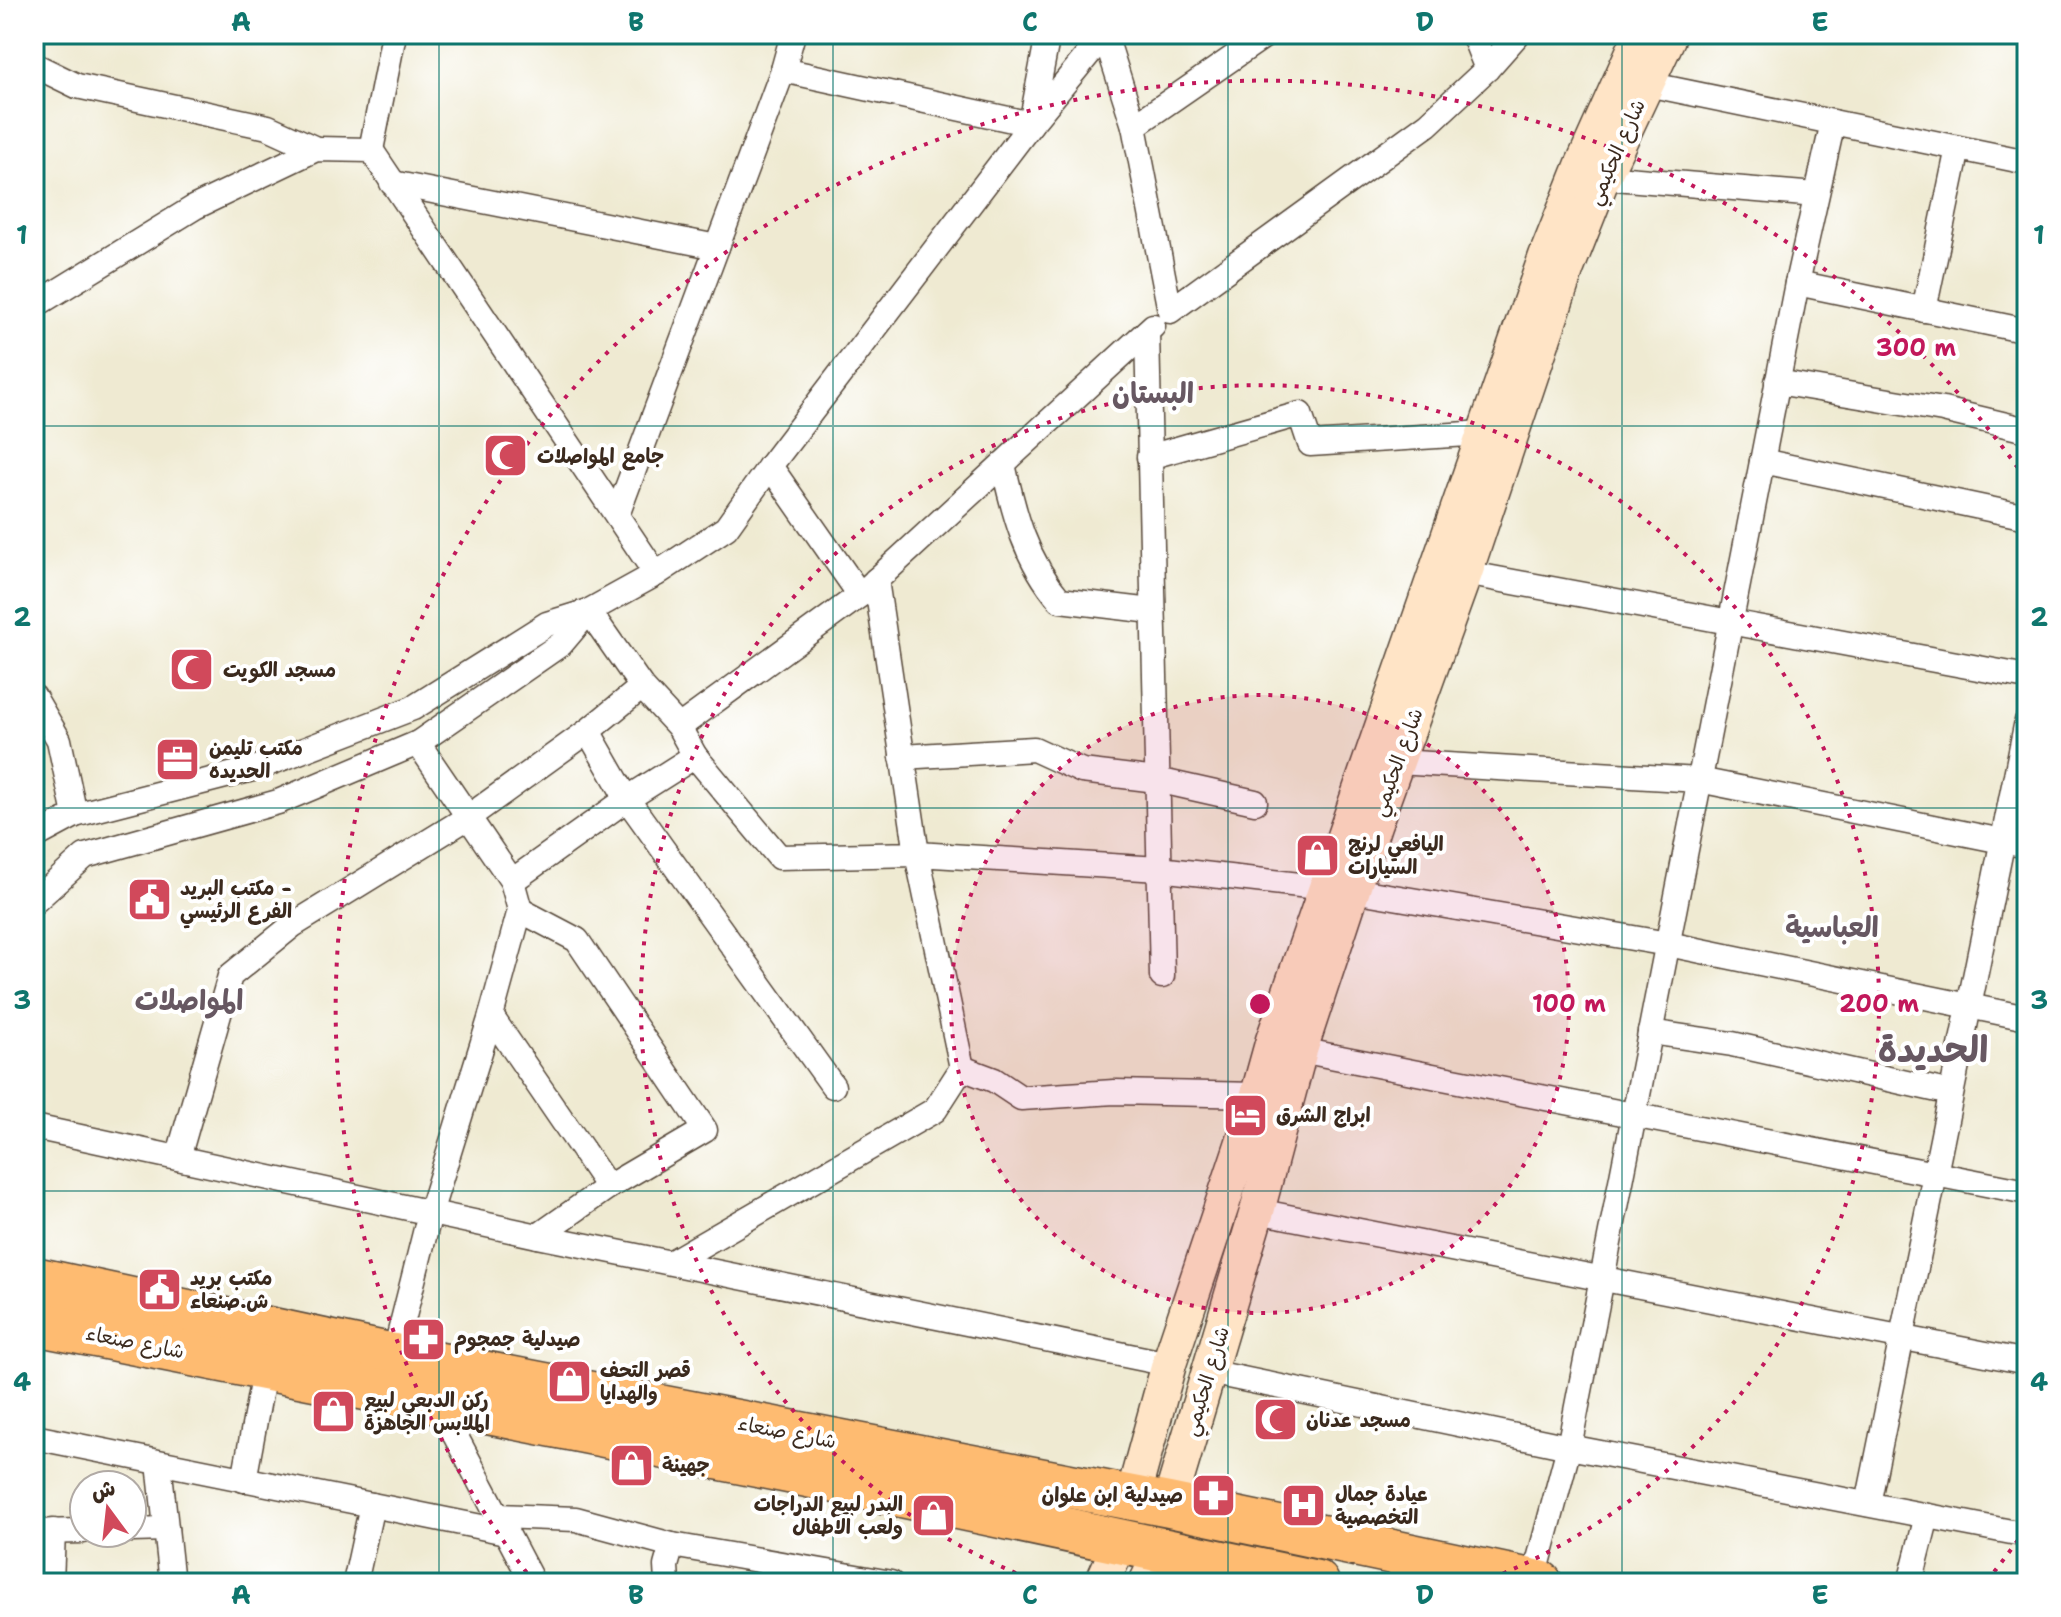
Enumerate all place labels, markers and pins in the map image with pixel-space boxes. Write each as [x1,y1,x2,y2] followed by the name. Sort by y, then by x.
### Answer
[482,432,530,480] mosque icon: جامع المواصلات
[537,443,664,471] place label: جامع المواصلات
[168,646,216,694] mosque icon: مسجد الكويت
[223,657,336,683] place label: مسجد الكويت
[154,735,202,783] office icon: مكتب تليمن الحديده
[209,735,303,784] place label: مكتب تليمن الحديده
[1293,831,1341,879] shop icon: اليافعي لرنج السيارات
[1348,831,1444,880] place label: اليافعي لرنج السيارات
[125,875,173,923] public building icon: مكتب البريد - الفرع الرئيسي
[180,875,292,929] place label: مكتب البريد - الفرع الرئيسي
[1246,990,1274,1018] centre of rings
[1221,1091,1269,1139] hotel icon: ابراج الشرق
[1276,1102,1371,1128] place label: ابراج الشرق
[135,1265,183,1313] public building icon: مكتب بريد ش.صنعاء
[190,1265,272,1314] place label: مكتب بريد ش.صنعاء
[399,1315,447,1363] pharmacy icon: صيدلية جمجوم
[454,1326,581,1354] place label: صيدلية جمجوم
[600,1357,691,1406] place label: قصر التحف والهدايا
[545,1358,593,1406] shop icon: قصر التحف والهدايا
[364,1387,490,1436] place label: ركن الدبعي لبيع الملابس الجاهزة
[309,1388,357,1436] shop icon: ركن الدبعي لبيع الملابس الجاهزة
[1251,1396,1299,1444] mosque icon: مسجد عدنان
[1306,1407,1411,1433] place label: مسجد عدنان
[607,1441,655,1489] shop icon: جهينة
[662,1452,710,1478] place label: جهينة
[1190,1471,1238,1519] pharmacy icon: صيدلية ابن علوان
[1280,1481,1328,1529] hospital icon: عيادة جمال التخصصية
[1335,1481,1428,1530] place label: عيادة جمال التخصصية
[1041,1482,1183,1508] place label: صيدلية ابن علوان
[754,1491,903,1540] place label: البدر لبيع الدراجات ولعب الاطفال
[910,1492,958,1540] shop icon: البدر لبيع الدراجات ولعب الاطفال

